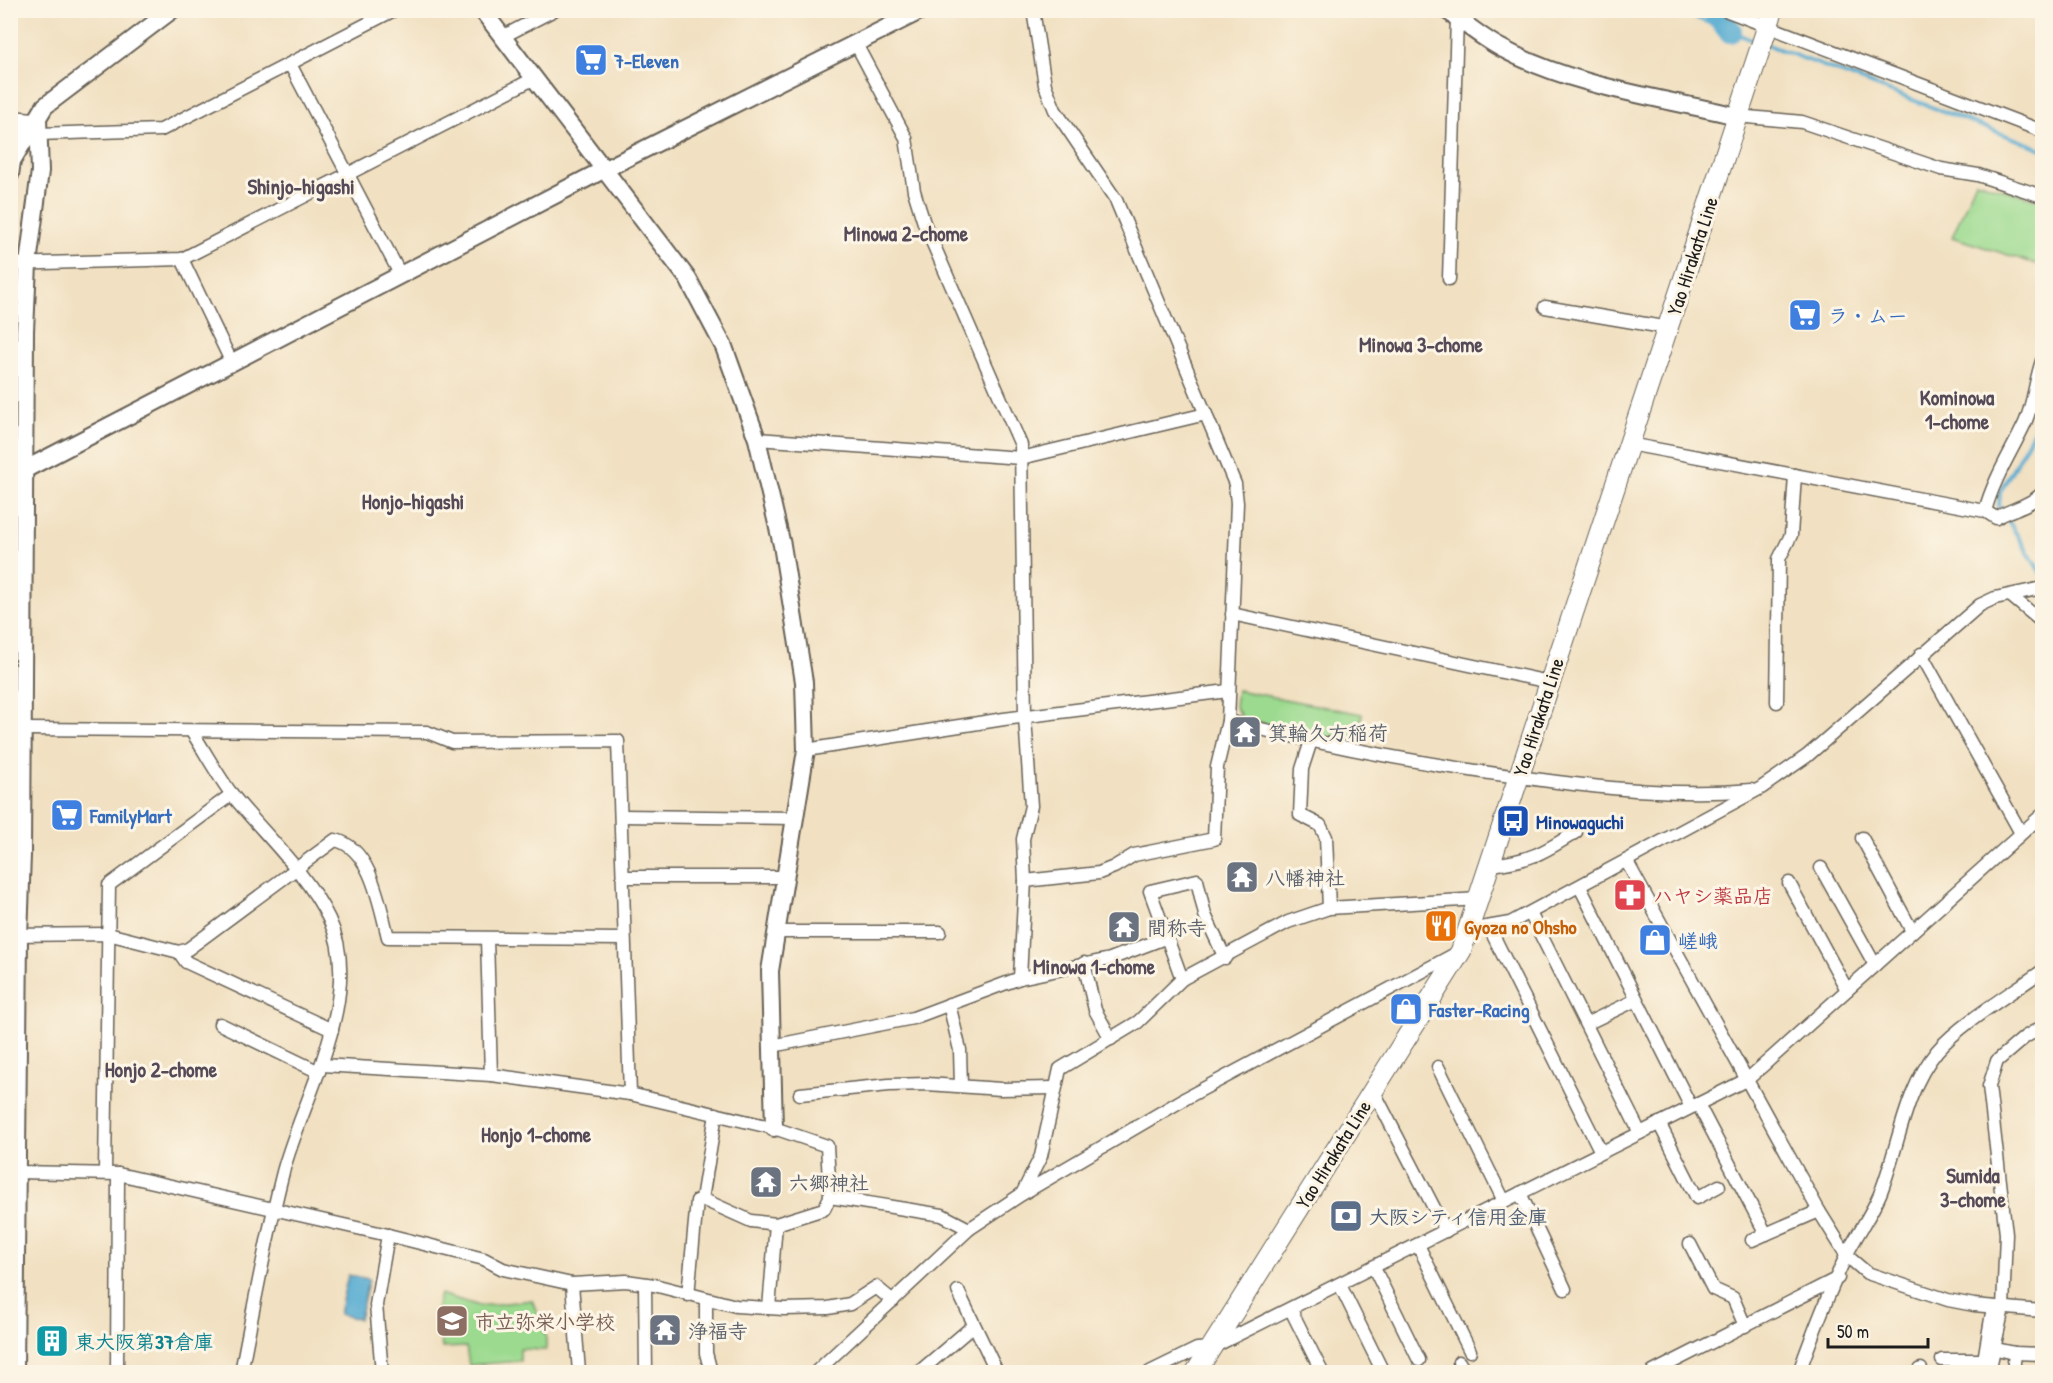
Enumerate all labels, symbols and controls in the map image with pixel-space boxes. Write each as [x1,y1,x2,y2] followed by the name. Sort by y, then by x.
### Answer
[573,42,609,78] supermarket icon: 7-Eleven
[613,47,679,74] place label: 7-Eleven
[247,172,355,202] district label: Shinjo-higashi
[1660,193,1724,319] street label: Yao Hirakata Line
[844,219,969,248] district label: Minowa 2-chome
[1787,297,1823,333] supermarket icon: ラ・ムー
[1828,302,1908,329] place label: ラ・ムー
[1359,330,1484,359] district label: Minowa 3-chome
[1920,383,1995,436] district label: Kominowa 1-chome
[362,487,464,517] district label: Honjo-higashi
[1506,654,1570,780] street label: Yao Hirakata Line
[1227,714,1263,750] temple icon: 箕輪久方稲荷
[1268,719,1388,746] place label: 箕輪久方稲荷
[49,797,85,833] supermarket icon: FamilyMart
[89,802,173,830] place label: FamilyMart
[1495,803,1531,839] bus stop icon: Minowaguchi
[1536,808,1624,836] place label: Minowaguchi
[1224,859,1260,895] temple icon: 八幡神社
[1265,864,1345,891] place label: 八幡神社
[1612,877,1648,913] pharmacy icon: ハヤシ薬品店
[1653,882,1773,909] place label: ハヤシ薬品店
[1423,908,1459,944] restaurant icon: Gyoza no Ohsho
[1106,909,1142,945] temple icon: 間称寺
[1464,913,1577,941] place label: Gyoza no Ohsho
[1147,914,1207,941] place label: 間称寺
[1637,922,1673,958] shop icon: 嵯峨
[1678,927,1718,954] place label: 嵯峨
[1033,952,1156,981] district label: Minowa 1-chome
[1388,991,1424,1027] shop icon: Faster-Racing
[1428,996,1530,1024] place label: Faster-Racing
[105,1055,218,1084] district label: Honjo 2-chome
[1289,1095,1377,1213] street label: Yao Hirakata Line
[481,1120,592,1149] district label: Honjo 1-chome
[1940,1161,2007,1214] district label: Sumida 3-chome
[748,1164,784,1200] temple icon: 六郷神社
[789,1169,869,1196] place label: 六郷神社
[1328,1198,1364,1234] bank icon: 大阪シティ信用金庫
[1369,1203,1548,1230] place label: 大阪シティ信用金庫
[434,1303,470,1339] school or university icon: 市立弥栄小学校
[475,1308,615,1335] place label: 市立弥栄小学校
[1828,1311,1928,1349] scale bar
[647,1312,683,1348] temple icon: 浄福寺
[688,1317,748,1344] place label: 浄福寺
[1837,1319,1869,1344] text: 50 m
[34,1323,70,1359] building icon: 東大阪第37倉庫
[75,1328,214,1355] place label: 東大阪第37倉庫

